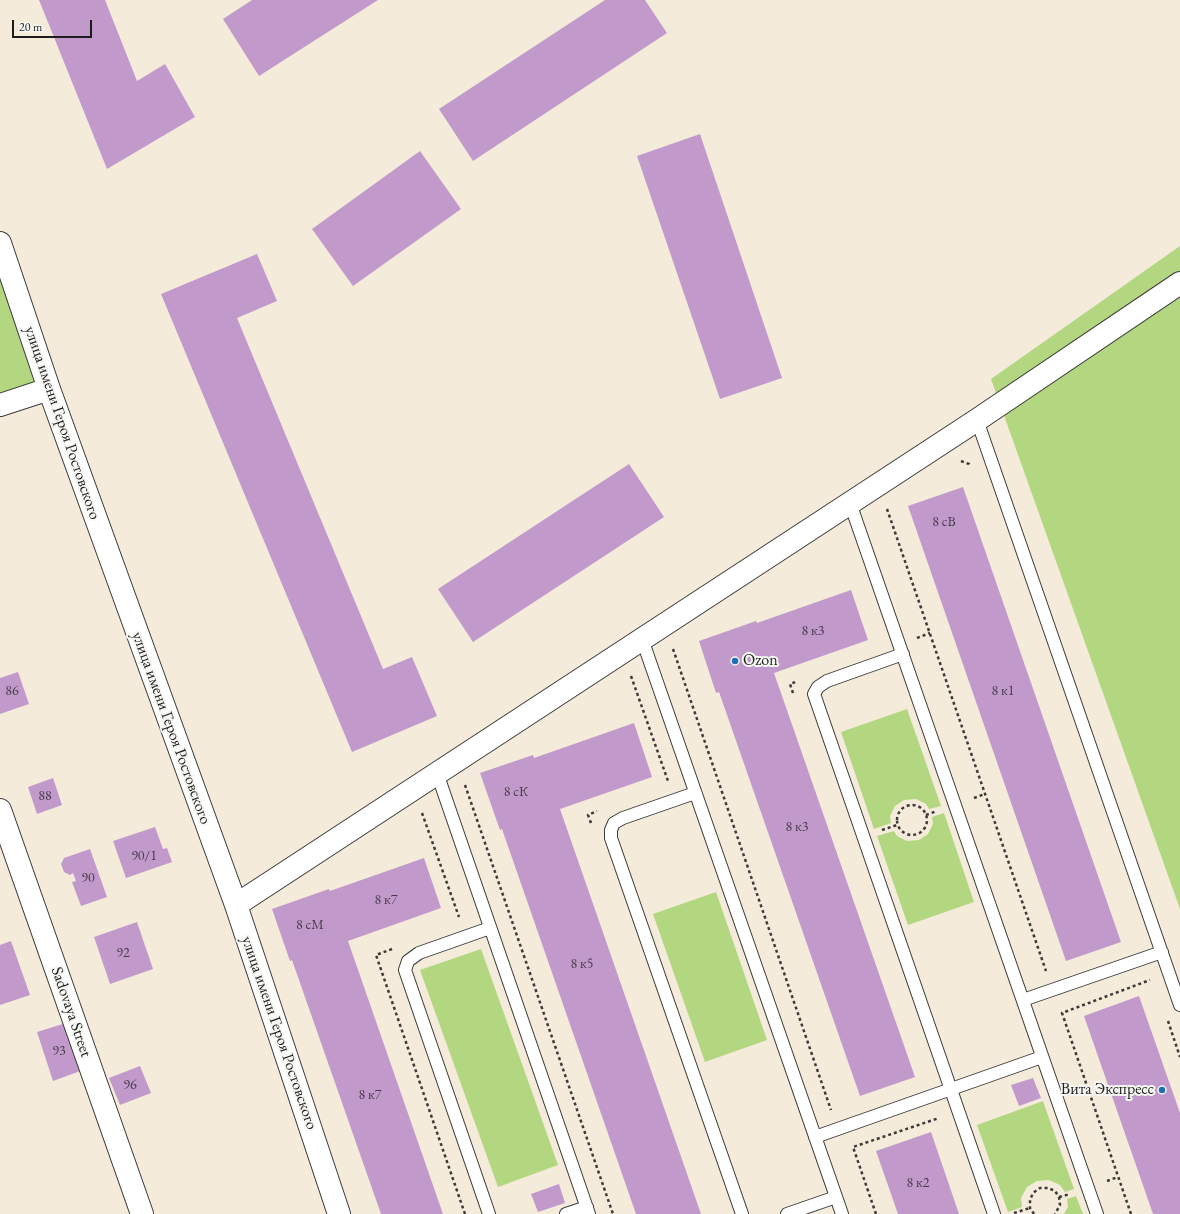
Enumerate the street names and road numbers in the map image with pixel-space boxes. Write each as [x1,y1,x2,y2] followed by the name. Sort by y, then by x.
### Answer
[20,324,104,522] street label: улица имени Героя Ростовского
[127,629,215,827] street label: улица имени Героя Ростовского
[237,934,321,1132] street label: улица имени Героя Ростовского
[47,964,95,1060] street label: Sadovaya Street

